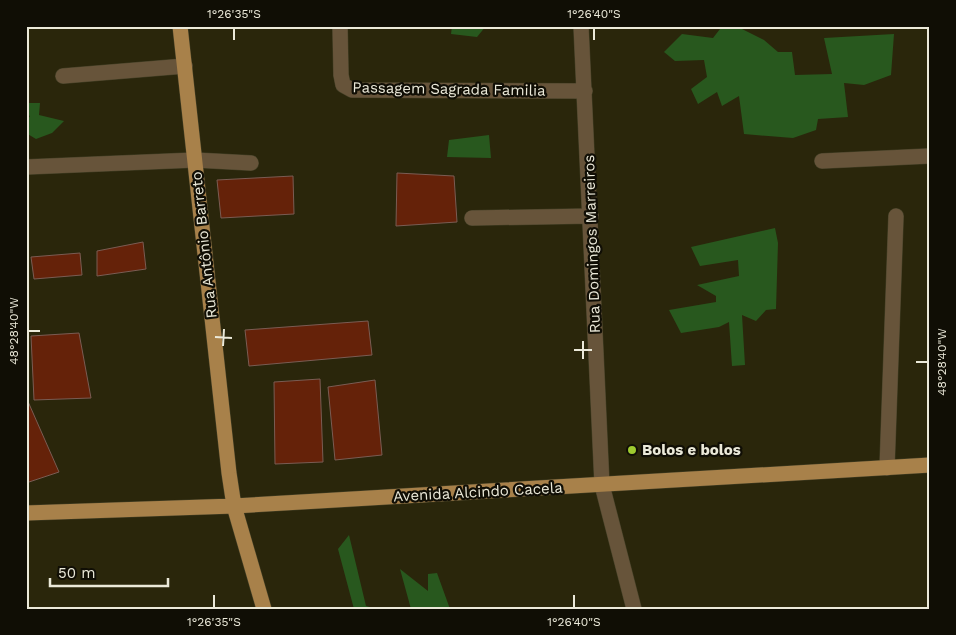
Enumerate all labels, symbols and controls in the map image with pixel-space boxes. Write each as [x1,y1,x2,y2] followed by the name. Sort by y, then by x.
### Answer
[207,7,261,21] text: 1°26'35"S
[567,7,621,21] text: 1°26'40"S
[352,78,546,100] street label: Passagem Sagrada Familia
[580,154,604,333] street label: Rua Domingos Marreiros
[187,171,221,319] street label: Rua Antônio Barreto
[7,297,21,365] text: 48°28'40"W
[935,328,949,396] text: 48°28'40"W
[642,441,741,459] place label: Bolos e bolos
[626,444,638,456] marker: Bolos e bolos
[393,479,564,505] street label: Avenida Alcindo Cacela
[50,555,168,587] scale bar
[58,564,95,582] text: 50 m
[187,615,241,629] text: 1°26'35"S
[547,615,601,629] text: 1°26'40"S

